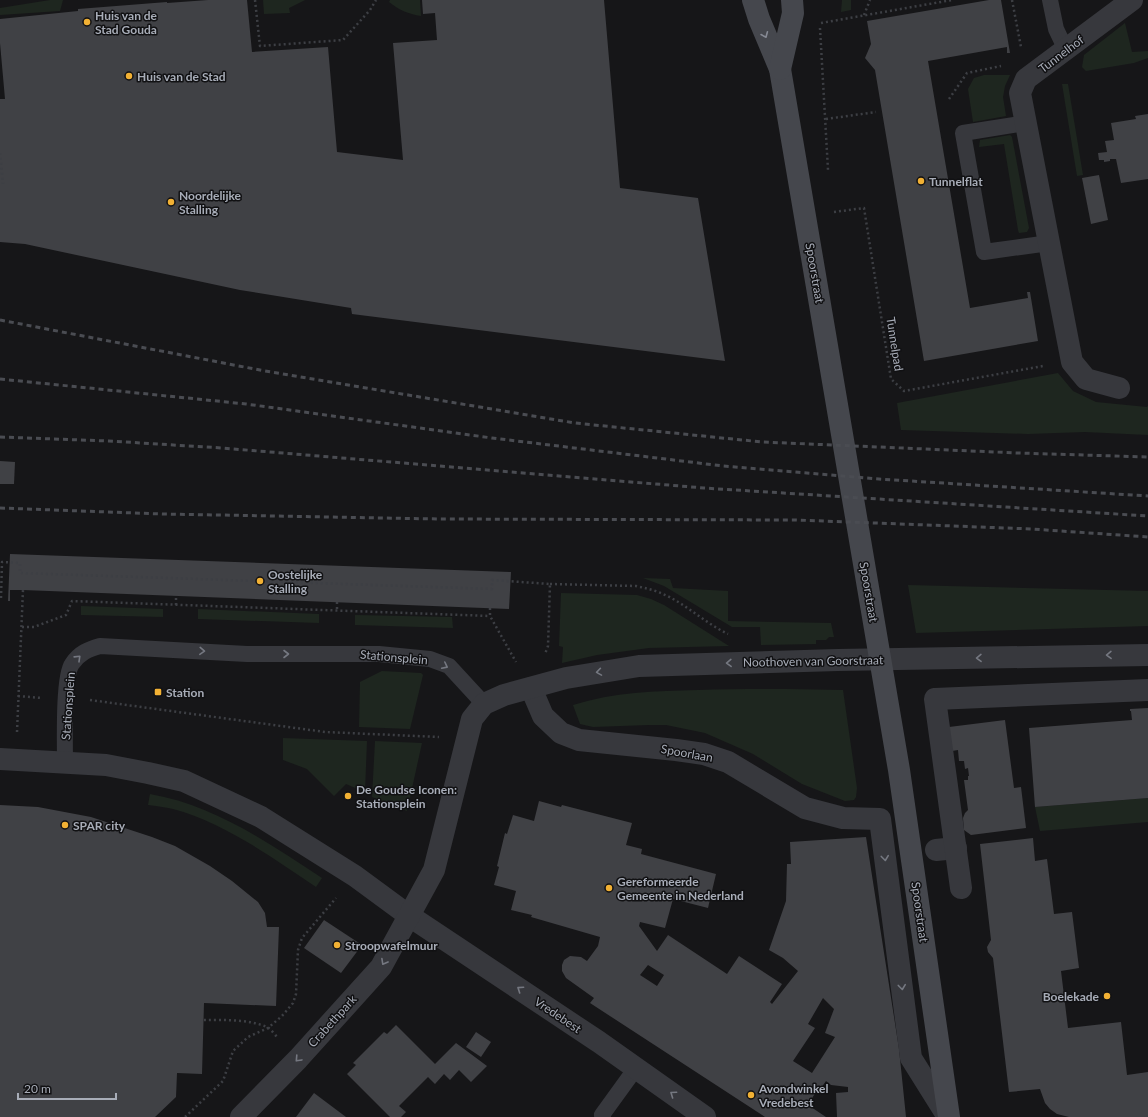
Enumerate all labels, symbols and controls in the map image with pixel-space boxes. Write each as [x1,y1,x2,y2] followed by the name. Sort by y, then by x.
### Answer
[95,8,158,37] place label: Huis van de Stad Gouda
[82,17,92,27] marker: Huis van de Stad Gouda
[761,32,769,39] one-way arrow
[1035,32,1087,76] street label: Tunnelhof
[137,69,226,84] place label: Huis van de Stad
[124,71,134,81] marker: Huis van de Stad
[929,174,983,189] place label: Tunnelflat
[916,176,926,186] marker: Tunnelflat
[179,188,242,217] place label: Noordelijke Stalling
[166,197,176,207] marker: Noordelijke Stalling
[802,242,828,305] street label: Spoorstraat
[883,316,907,372] street label: Tunnelpad
[856,561,882,624] street label: Spoorstraat
[268,567,323,596] place label: Oostelijke Stalling
[255,576,265,586] marker: Oostelijke Stalling
[199,647,205,655] one-way arrow
[359,647,429,667] street label: Stationsplein
[283,650,289,658] one-way arrow
[1106,651,1112,659] one-way arrow
[743,652,884,670] street label: Noothoven van Goorstraat
[976,653,982,662] one-way arrow
[73,655,81,663] one-way arrow
[726,659,732,667] one-way arrow
[441,661,448,668] one-way arrow
[596,667,602,676] one-way arrow
[58,672,78,740] street label: Stationsplein
[166,685,204,700] place label: Station
[153,687,163,697] marker: Station
[660,741,714,765] street label: Spoorlaan
[356,782,457,811] place label: De Goudse Iconen: Stationsplein
[343,791,353,801] marker: De Goudse Iconen: Stationsplein
[73,818,126,833] place label: SPAR city
[60,820,70,830] marker: SPAR city
[880,855,889,861] one-way arrow
[617,874,744,903] place label: Gereformeerde Gemeente in Nederland
[908,881,932,944] street label: Spoorstraat
[604,883,614,893] marker: Gereformeerde Gemeente in Nederland
[345,938,438,953] place label: Stroopwafelmuur
[332,940,342,950] marker: Stroopwafelmuur
[381,958,388,965] one-way arrow
[897,984,906,990] one-way arrow
[517,986,524,994] one-way arrow
[1043,989,1100,1004] place label: Boelekade
[305,991,360,1050] street label: Crabethpark
[1102,991,1112,1001] marker: Boelekade
[532,994,585,1037] street label: Vredebest
[295,1054,302,1062] one-way arrow
[18,1075,116,1101] scale bar
[24,1081,51,1096] text: 20 m
[758,1081,828,1110] place label: Avondwinkel Vredebest
[746,1090,756,1100] marker: Avondwinkel Vredebest
[670,1092,677,1099] one-way arrow

